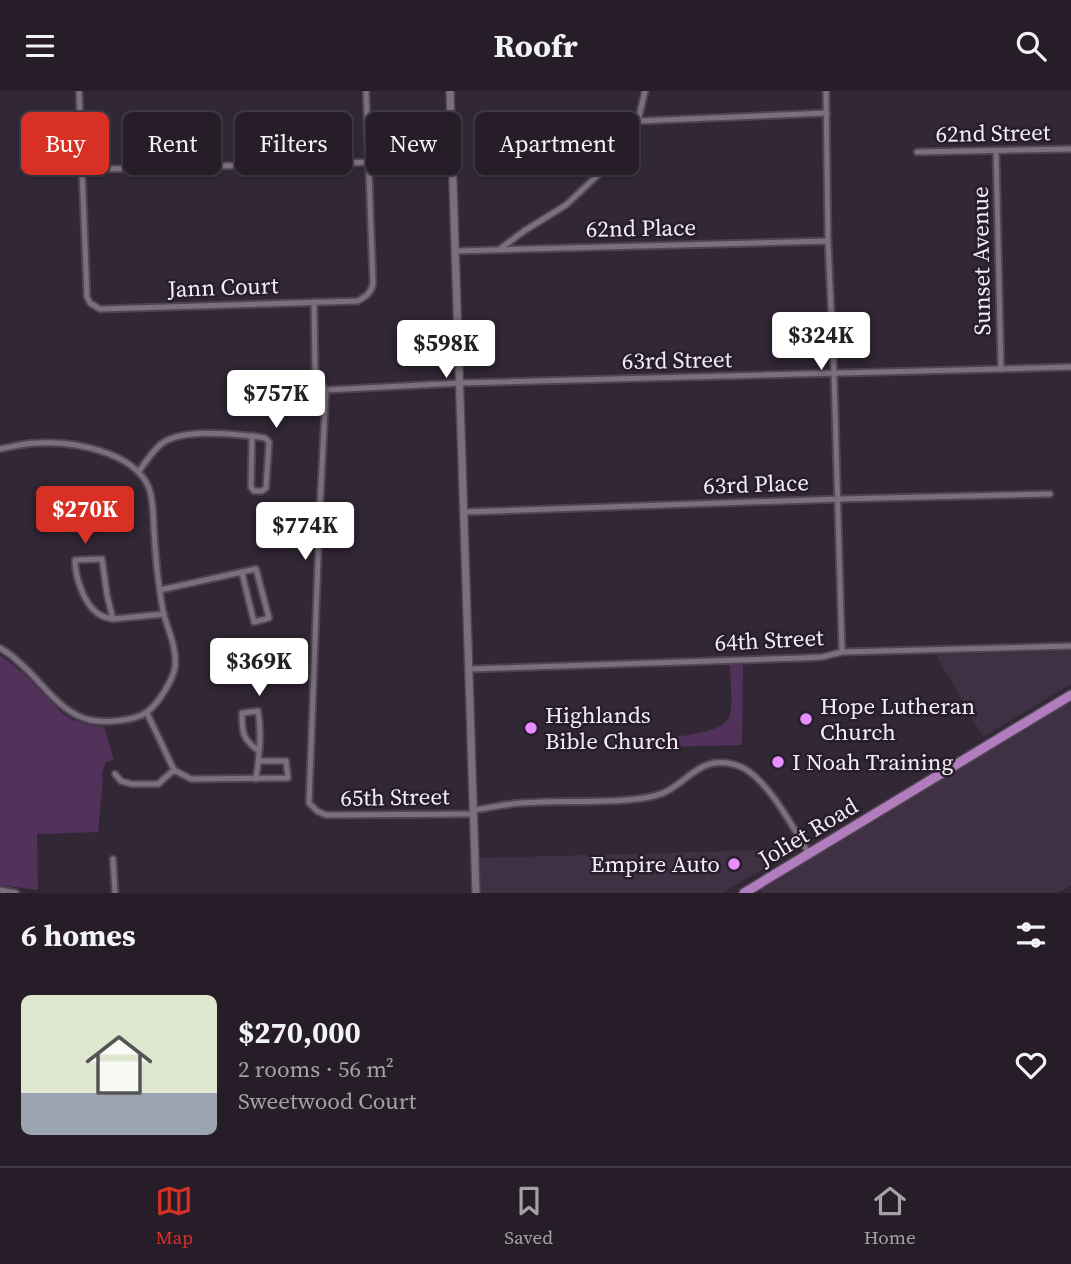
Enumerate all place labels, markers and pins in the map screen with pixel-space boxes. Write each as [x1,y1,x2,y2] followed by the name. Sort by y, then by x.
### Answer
[772,313,870,372] pin: $324K
[397,321,495,380] pin: $598K
[227,371,325,430] pin: $757K
[36,487,134,546] pin: $270K
[256,503,354,562] pin: $774K
[210,639,308,698] pin: $369K
[820,690,975,748] place label: Hope Lutheran Church
[545,699,679,757] place label: Highlands Bible Church
[798,711,814,727] marker: Hope Lutheran Church
[523,720,539,736] marker: Highlands Bible Church
[792,746,954,778] place label: I Noah Training
[770,754,786,770] marker: I Noah Training
[591,848,720,880] place label: Empire Auto
[726,856,742,872] marker: Empire Auto

